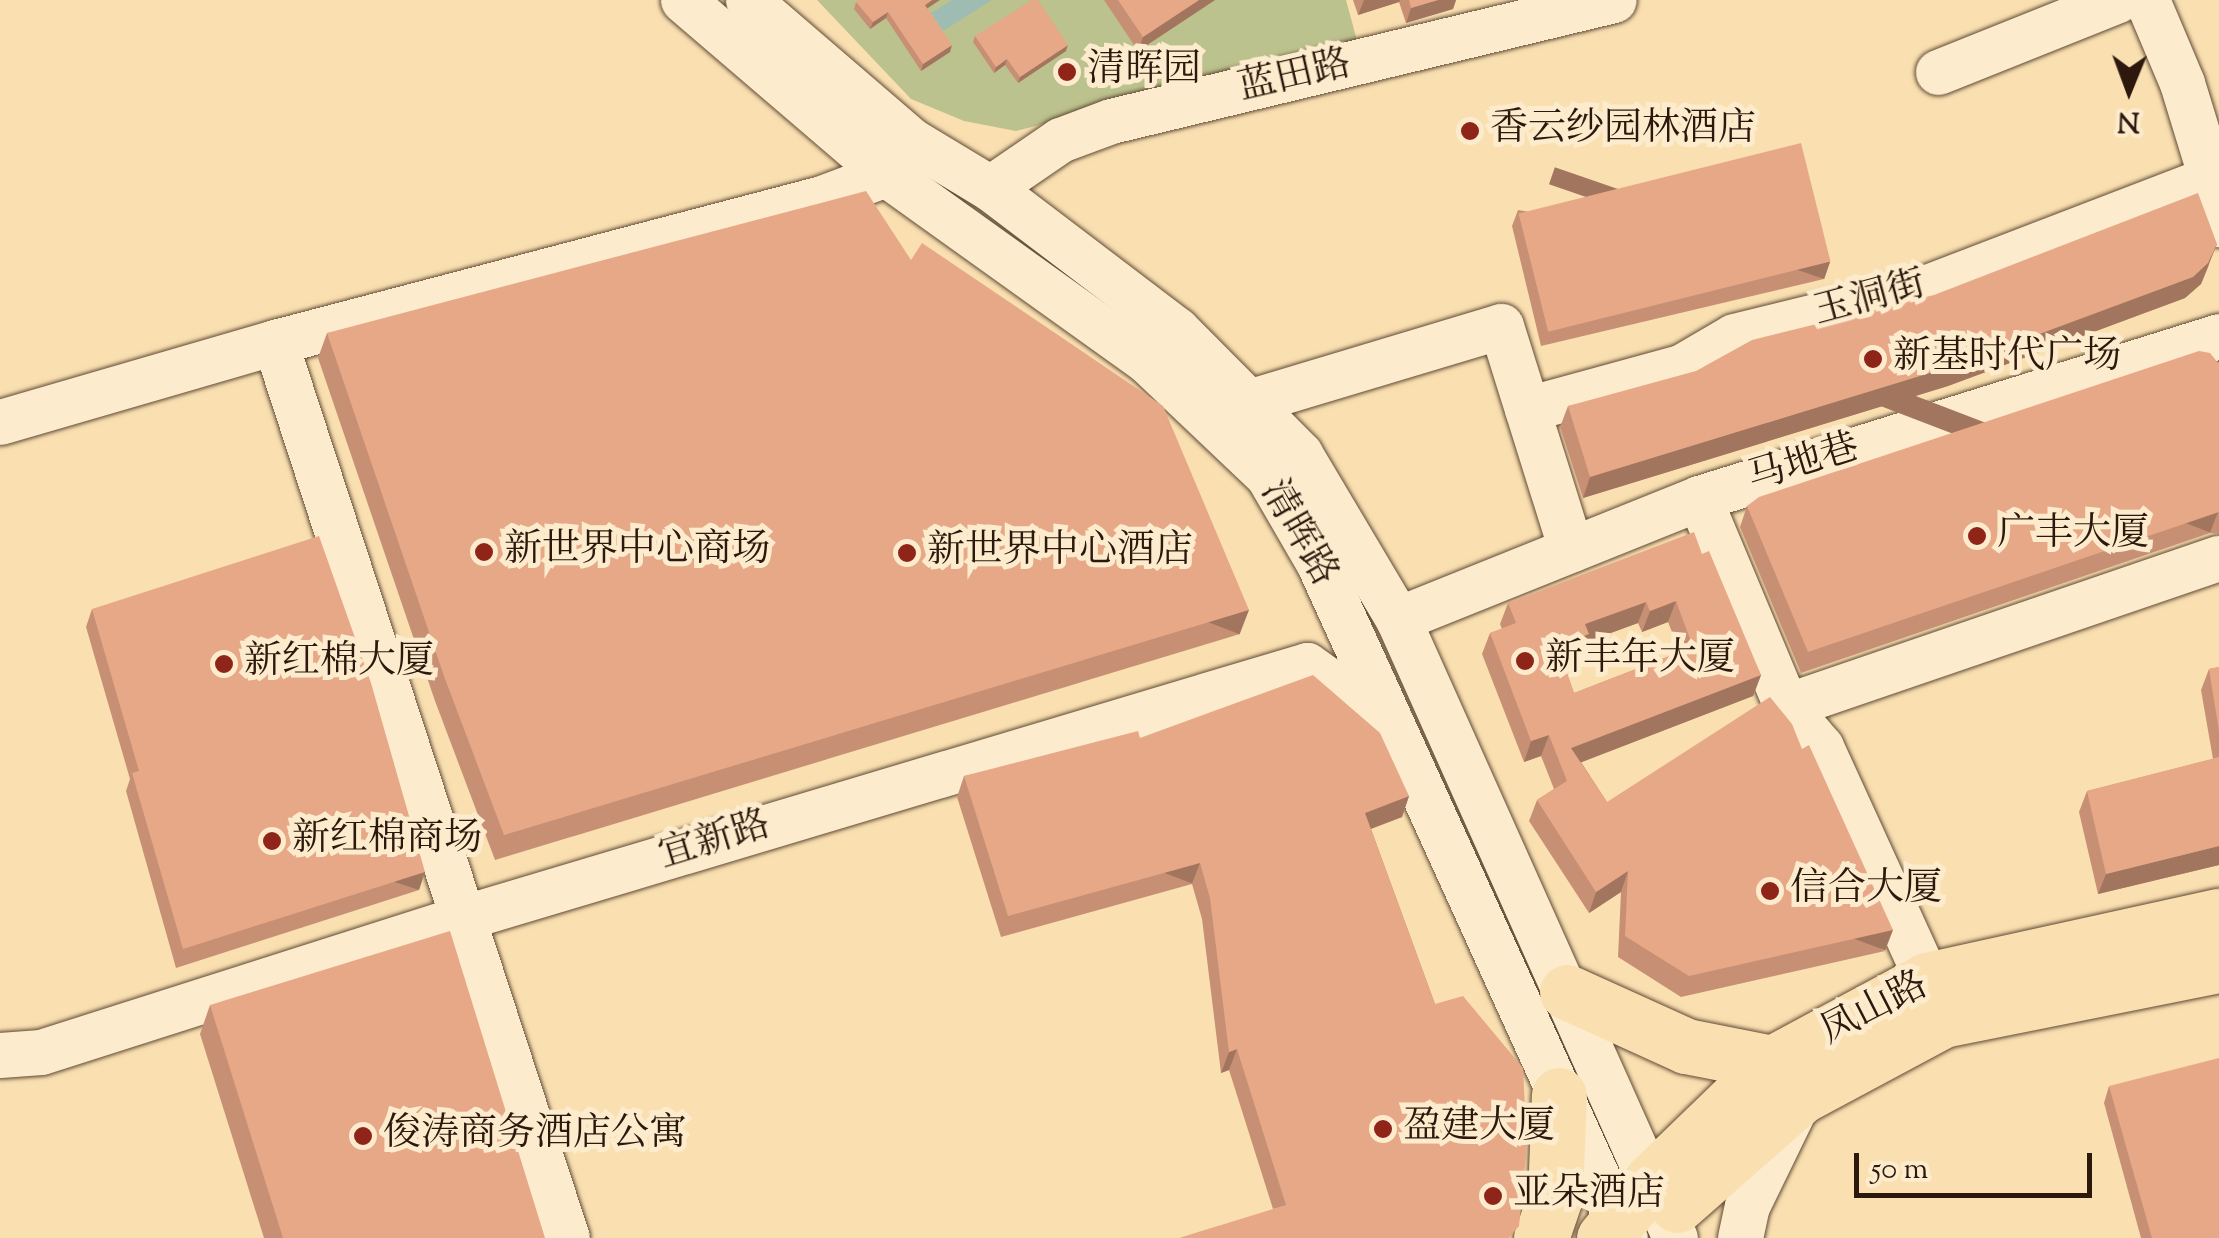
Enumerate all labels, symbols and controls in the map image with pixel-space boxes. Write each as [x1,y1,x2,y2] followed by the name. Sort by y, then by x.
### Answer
[2079,40,2179,140] north arrow
[1234,43,1356,113] street label: 蓝田路
[1087,49,1201,95] place label: 清晖园
[1056,61,1078,83] marker: 清晖园
[2117,100,2140,140] text: N
[1490,108,1756,154] place label: 香云纱园林酒店
[1459,120,1481,142] marker: 香云纱园林酒店
[1809,263,1931,337] street label: 玉洞街
[1893,336,2121,382] place label: 新基时代广场
[1862,348,1884,370] marker: 新基时代广场
[1743,427,1865,503] street label: 马地巷
[1249,473,1345,595] street label: 清晖路
[1997,513,2149,559] place label: 广丰大厦
[1966,525,1988,547] marker: 广丰大厦
[504,529,770,575] place label: 新世界中心商场
[927,530,1193,576] place label: 新世界中心酒店
[473,541,495,563] marker: 新世界中心商场
[896,542,918,564] marker: 新世界中心酒店
[1545,638,1735,684] place label: 新丰年大厦
[244,641,434,687] place label: 新红棉大厦
[1514,650,1536,672] marker: 新丰年大厦
[213,653,235,675] marker: 新红棉大厦
[654,804,776,880] street label: 宜新路
[292,818,482,864] place label: 新红棉商场
[261,830,283,852] marker: 新红棉商场
[1790,868,1942,914] place label: 信合大厦
[1759,880,1781,902] marker: 信合大厦
[1814,964,1936,1056] street label: 凤山路
[1403,1106,1555,1152] place label: 盈建大厦
[383,1113,687,1159] place label: 俊涛商务酒店公寓
[1372,1118,1394,1140] marker: 盈建大厦
[352,1125,374,1147] marker: 俊涛商务酒店公寓
[1859,1133,2096,1195] scale bar
[1871,1149,1928,1192] text: 50 m
[1513,1173,1665,1219] place label: 亚朵酒店
[1482,1185,1504,1207] marker: 亚朵酒店

